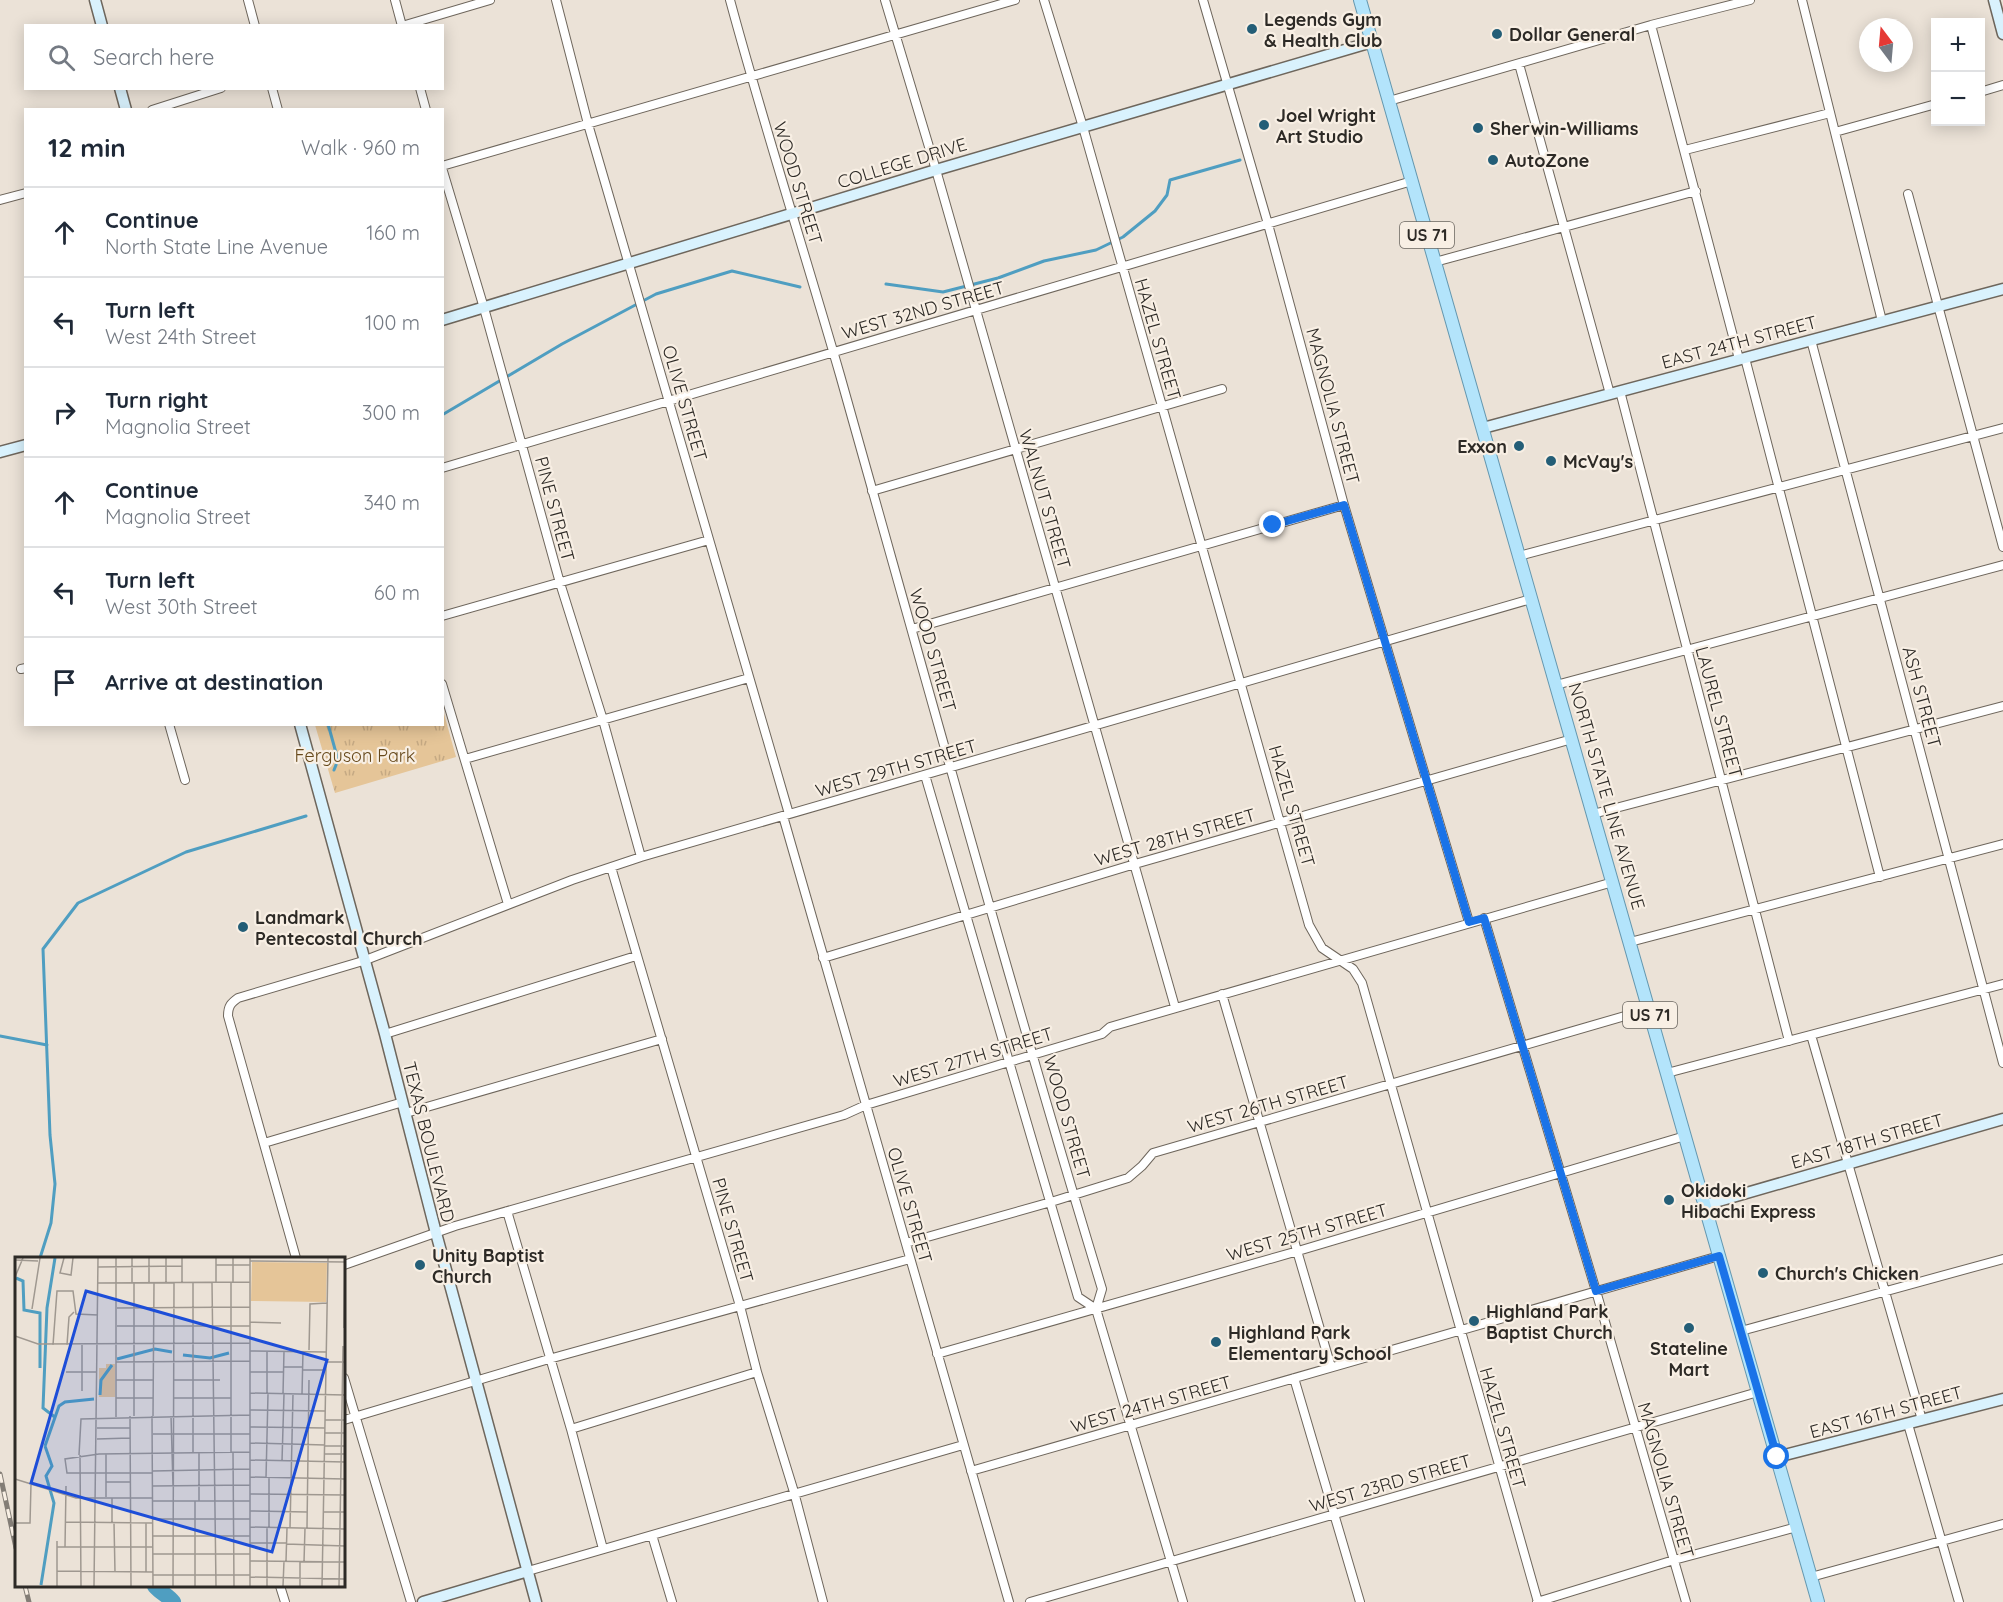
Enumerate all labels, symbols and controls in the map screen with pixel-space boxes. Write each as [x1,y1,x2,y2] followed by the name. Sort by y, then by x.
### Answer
[1264,8,1382,52] place label: Legends Gym & Health Club
[1859,18,1913,72] north arrow
[1931,18,1985,126] map controls
[1931,18,1985,72] button: +
[1245,22,1259,36] marker: Legends Gym & Health Club
[1509,23,1635,46] place label: Dollar General
[24,24,444,90] search box
[1490,27,1504,41] marker: Dollar General
[45,41,78,74] icon: search
[93,43,214,71] text: Search here
[1931,72,1985,126] button: −
[1276,104,1376,148] place label: Joel Wright Art Studio
[1490,117,1639,140] place label: Sherwin-Williams
[1257,118,1271,132] marker: Joel Wright Art Studio
[768,119,828,247] street label: WOOD STREET
[1471,121,1485,135] marker: Sherwin-Williams
[48,131,126,164] text: 12 min
[834,132,970,194] street label: COLLEGE DRIVE
[301,135,420,160] text: Walk · 960 m
[1505,149,1589,172] place label: AutoZone
[1486,153,1500,167] marker: AutoZone
[105,206,199,234] text: Continue
[48,216,81,249] icon: ahead
[366,220,420,245] text: 160 m
[1400,222,1454,248] road number: US 71
[105,234,328,259] text: North State Line Avenue
[839,276,1007,344] street label: WEST 32ND STREET
[1130,276,1186,403] street label: HAZEL STREET
[105,296,195,324] text: Turn left
[48,306,81,339] icon: left
[365,310,420,335] text: 100 m
[1659,310,1819,374] street label: EAST 24TH STREET
[105,324,257,349] text: West 24th Street
[1301,325,1365,487] street label: MAGNOLIA STREET
[657,342,713,464] street label: OLIVE STREET
[105,386,209,414] text: Turn right
[48,396,81,429] icon: right
[362,400,420,425] text: 300 m
[105,414,251,439] text: Magnolia Street
[1014,426,1076,572] street label: WALNUT STREET
[1457,435,1507,458] place label: Exxon
[1512,439,1526,453] marker: Exxon
[1563,450,1633,473] place label: McVay's
[530,454,580,564] street label: PINE STREET
[1544,454,1558,468] marker: McVay's
[105,476,199,504] text: Continue
[48,486,81,519] icon: ahead
[363,490,420,515] text: 340 m
[105,504,251,529] text: Magnolia Street
[1259,511,1285,537] route end
[105,566,195,594] text: Turn left
[48,576,81,609] icon: left
[374,580,420,605] text: 60 m
[904,586,962,714] street label: WOOD STREET
[105,594,258,619] text: West 30th Street
[1690,644,1748,780] street label: LAUREL STREET
[1897,644,1947,750] street label: ASH STREET
[48,666,81,699] icon: arrive
[105,668,323,696] text: Arrive at destination
[1564,680,1650,912] street label: NORTH STATE LINE AVENUE
[813,734,979,802] street label: WEST 29TH STREET
[1264,743,1320,870] street label: HAZEL STREET
[295,744,415,767] park label: Ferguson Park
[1092,803,1258,871] street label: WEST 28TH STREET
[255,906,422,950] place label: Landmark Pentecostal Church
[236,920,250,934] marker: Landmark Pentecostal Church
[1623,1002,1677,1028] road number: US 71
[891,1022,1056,1092] street label: WEST 27TH STREET
[1038,1053,1096,1181] street label: WOOD STREET
[398,1059,460,1225] street label: TEXAS BOULEVARD
[1185,1070,1351,1138] street label: WEST 26TH STREET
[1788,1108,1946,1174] street label: EAST 18TH STREET
[882,1144,938,1266] street label: OLIVE STREET
[707,1175,759,1285] street label: PINE STREET
[1681,1179,1816,1223] place label: Okidoki Hibachi Express
[1662,1193,1676,1207] marker: Okidoki Hibachi Express
[1224,1198,1390,1266] street label: WEST 25TH STREET
[432,1244,545,1288] place label: Unity Baptist Church
[15,1257,345,1587] inset map
[413,1258,427,1272] marker: Unity Baptist Church
[1775,1262,1919,1285] place label: Church's Chicken
[1756,1266,1770,1280] marker: Church's Chicken
[1486,1300,1613,1344] place label: Highland Park Baptist Church
[1467,1314,1481,1328] marker: Highland Park Baptist Church
[1228,1321,1392,1365] place label: Highland Park Elementary School
[1682,1321,1696,1335] marker: Stateline Mart
[1209,1335,1223,1349] marker: Highland Park Elementary School
[1650,1337,1728,1381] place label: Stateline Mart
[1475,1365,1531,1492] street label: HAZEL STREET
[1068,1370,1234,1438] street label: WEST 24TH STREET
[1807,1381,1965,1443] street label: EAST 16TH STREET
[1633,1400,1699,1561] street label: MAGNOLIA STREET
[1763,1443,1789,1469] route start
[1306,1449,1474,1517] street label: WEST 23RD STREET

